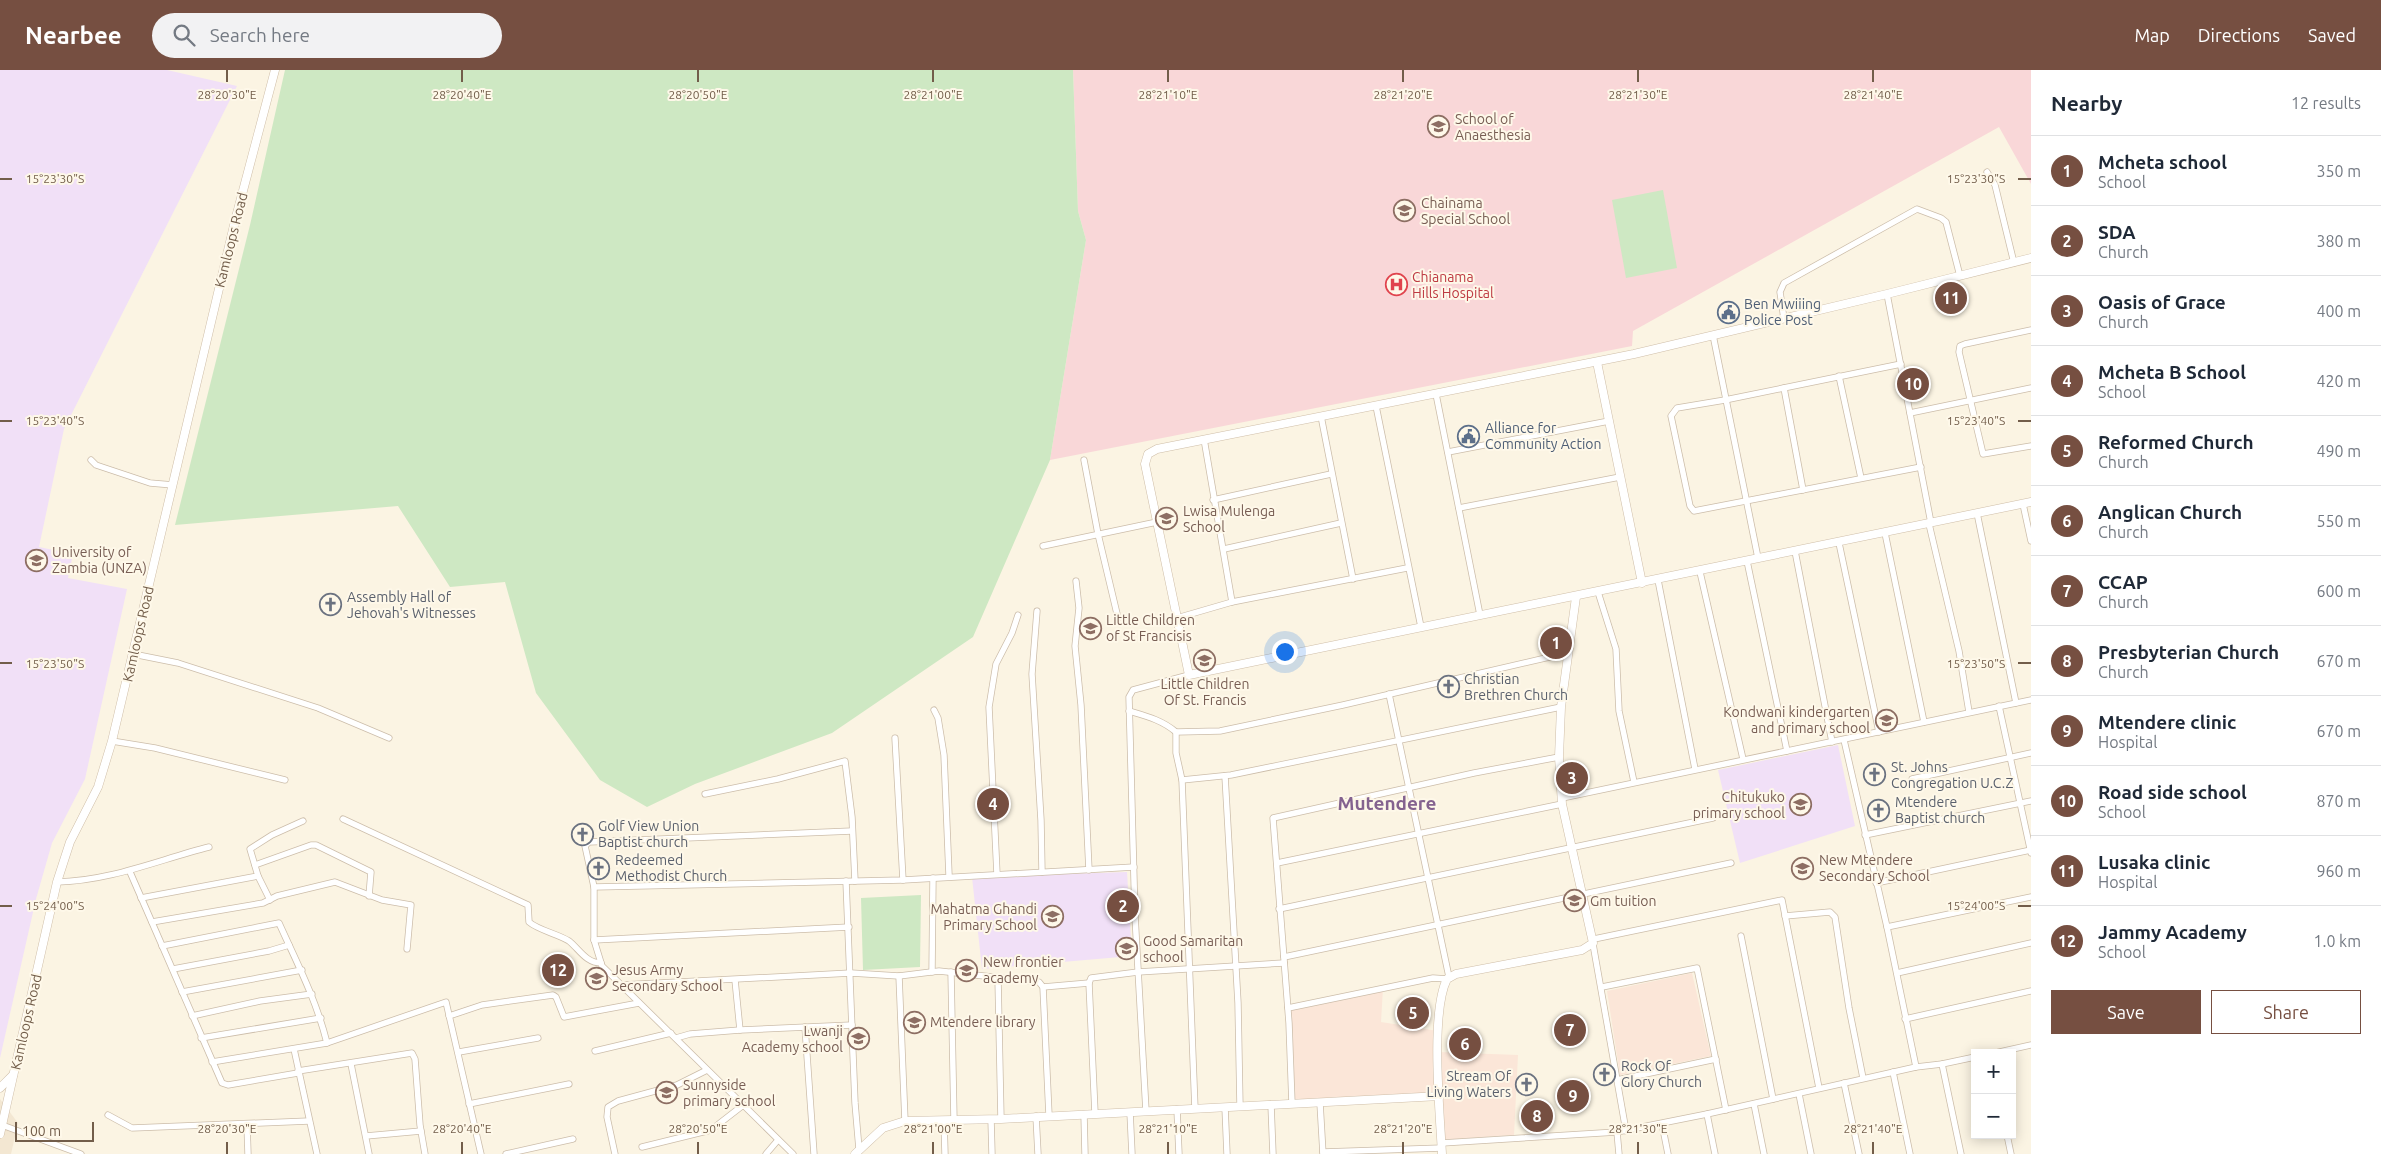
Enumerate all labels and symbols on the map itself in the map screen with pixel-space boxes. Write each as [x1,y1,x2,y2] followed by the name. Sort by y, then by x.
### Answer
[198,88,257,101] text: 28°20'30"E
[433,88,492,101] text: 28°20'40"E
[669,88,728,101] text: 28°20'50"E
[904,88,963,101] text: 28°21'00"E
[1139,88,1198,101] text: 28°21'10"E
[1374,88,1433,101] text: 28°21'20"E
[1609,88,1668,101] text: 28°21'30"E
[1844,88,1903,101] text: 28°21'40"E
[1455,111,1531,143] place label: School of Anaesthesia
[1427,115,1451,139] school or university icon: School of Anaesthesia
[26,172,84,185] text: 15°23'30"S
[1947,172,2005,185] text: 15°23'30"S
[211,191,251,289] street label: Kamloops Road
[1421,195,1510,227] place label: Chainama Special School
[1393,199,1417,223] school or university icon: Chainama Special School
[1412,269,1494,301] place label: Chianama Hills Hospital
[1384,273,1408,297] hospital icon: Chianama Hills Hospital
[1935,279,1967,317] pin: 11
[1744,296,1821,328] place label: Ben Mwiiing Police Post
[1716,300,1740,324] public building icon: Ben Mwiiing Police Post
[1897,365,1929,403] pin: 10
[26,414,84,427] text: 15°23'40"S
[1947,414,2005,427] text: 15°23'40"S
[1485,420,1601,452] place label: Alliance for Community Action
[1457,424,1481,448] public building icon: Alliance for Community Action
[1183,503,1275,535] place label: Lwisa Mulenga School
[1155,507,1179,531] school or university icon: Lwisa Mulenga School
[52,544,147,576] place label: University of Zambia (UNZA)
[24,548,48,572] school or university icon: University of Zambia (UNZA)
[119,585,157,683] street label: Kamloops Road
[347,589,476,621] place label: Assembly Hall of Jehovah's Witnesses
[319,593,343,617] church icon: Assembly Hall of Jehovah's Witnesses
[1106,612,1195,644] place label: Little Children of St Francisis
[1078,616,1102,640] school or university icon: Little Children of St Francisis
[1540,624,1572,662] pin: 1
[1272,639,1298,665] your location
[1193,649,1217,673] school or university icon: Little Children Of St. Francis
[26,657,84,670] text: 15°23'50"S
[1947,657,2005,670] text: 15°23'50"S
[1464,671,1568,703] place label: Christian Brethren Church
[1436,675,1460,699] church icon: Christian Brethren Church
[1161,676,1249,708] place label: Little Children Of St. Francis
[1723,704,1870,736] place label: Kondwani kindergarten and primary school
[1874,708,1898,732] school or university icon: Kondwani kindergarten and primary school
[1556,759,1588,797] pin: 3
[1891,759,2013,791] place label: St. Johns Congregation U.C.Z
[1863,763,1887,787] church icon: St. Johns Congregation U.C.Z
[977,785,1009,823] pin: 4
[1693,789,1785,821] place label: Chitukuko primary school
[1338,792,1437,814] district label: Mutendere
[1789,793,1813,817] school or university icon: Chitukuko primary school
[1895,794,1985,826] place label: Mtendere Baptist church
[1867,798,1891,822] church icon: Mtendere Baptist church
[598,818,699,850] place label: Golf View Union Baptist church
[570,822,594,846] church icon: Golf View Union Baptist church
[615,852,727,884] place label: Redeemed Methodist Church
[1819,852,1930,884] place label: New Mtendere Secondary School
[587,856,611,880] church icon: Redeemed Methodist Church
[1791,856,1815,880] school or university icon: New Mtendere Secondary School
[1107,887,1139,925] pin: 2
[1562,889,1586,913] school or university icon: Gm tuition
[1590,893,1657,909] place label: Gm tuition
[26,899,84,912] text: 15°24'00"S
[1947,899,2005,912] text: 15°24'00"S
[930,901,1037,933] place label: Mahatma Ghandi Primary School
[1041,905,1065,929] school or university icon: Mahatma Ghandi Primary School
[1143,933,1243,965] place label: Good Samaritan school
[1115,937,1139,961] school or university icon: Good Samaritan school
[542,951,574,989] pin: 12
[983,954,1064,986] place label: New frontier academy
[955,958,979,982] school or university icon: New frontier academy
[612,962,723,994] place label: Jesus Army Secondary School
[584,966,608,990] school or university icon: Jesus Army Secondary School
[7,973,45,1071] street label: Kamloops Road
[1397,994,1429,1032] pin: 5
[902,1010,926,1034] school or university icon: Mtendere library
[1554,1011,1586,1049] pin: 7
[930,1014,1036,1030] place label: Mtendere library
[742,1023,843,1055] place label: Lwanji Academy school
[1449,1025,1481,1063] pin: 6
[847,1027,871,1051] school or university icon: Lwanji Academy school
[1621,1058,1702,1090] place label: Rock Of Glory Church
[1593,1062,1617,1086] church icon: Rock Of Glory Church
[1427,1068,1512,1100] place label: Stream Of Living Waters
[1515,1072,1539,1096] church icon: Stream Of Living Waters
[683,1077,776,1109] place label: Sunnyside primary school
[1557,1077,1589,1115] pin: 9
[655,1081,679,1105] school or university icon: Sunnyside primary school
[1521,1097,1553,1135] pin: 8
[15,1119,94,1142] scale bar
[198,1122,257,1135] text: 28°20'30"E
[433,1122,492,1135] text: 28°20'40"E
[669,1122,728,1135] text: 28°20'50"E
[904,1122,963,1135] text: 28°21'00"E
[1139,1122,1198,1135] text: 28°21'10"E
[1374,1122,1433,1135] text: 28°21'20"E
[1609,1122,1668,1135] text: 28°21'30"E
[1844,1122,1903,1135] text: 28°21'40"E

